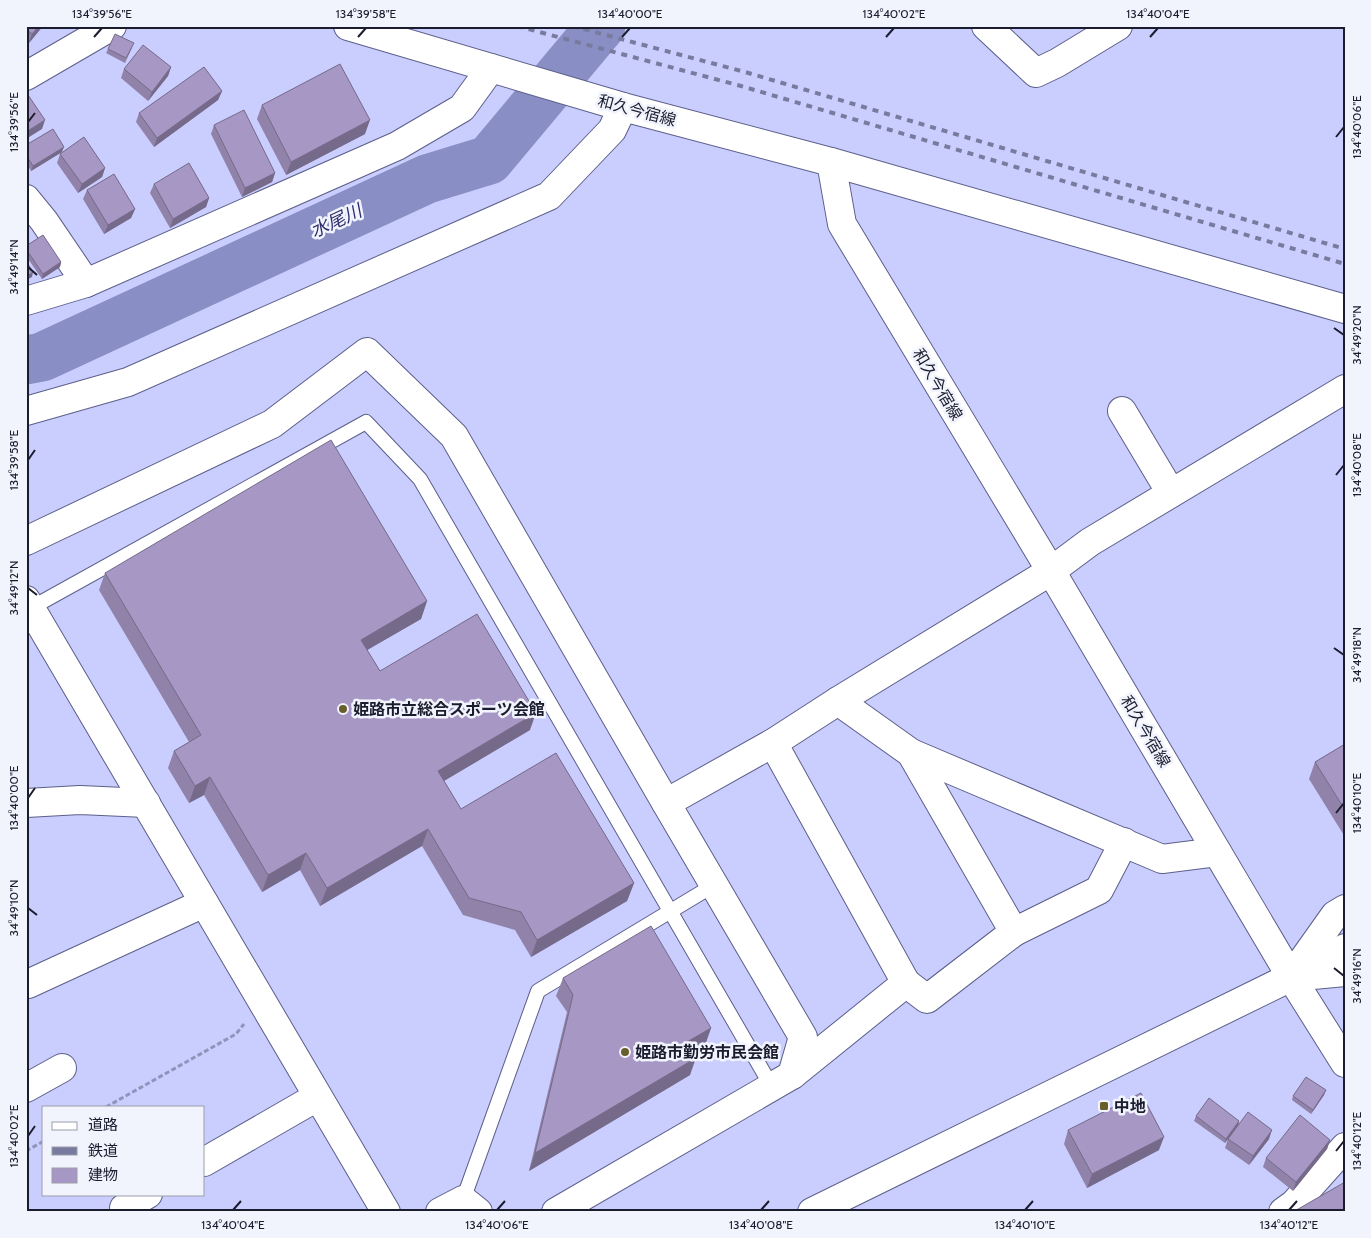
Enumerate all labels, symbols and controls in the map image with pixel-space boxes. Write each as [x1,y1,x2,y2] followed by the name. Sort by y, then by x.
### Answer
[72,6,132,21] text: 134°39'56"E
[336,6,397,21] text: 134°39'58"E
[597,6,663,21] text: 134°40'00"E
[863,6,926,21] text: 134°40'02"E
[1126,6,1190,21] text: 134°40'04"E
[596,91,678,130] street label: 和久今宿線
[6,92,21,152] text: 134°39'56"E
[1349,95,1364,159] text: 134°40'06"E
[307,199,367,242] water label: 水尾川
[6,239,21,295] text: 34°49'14"N
[1349,305,1364,365] text: 34°49'20"N
[909,345,966,423] street label: 和久今宿線
[6,429,21,490] text: 134°39'58"E
[1349,433,1364,497] text: 134°40'08"E
[6,561,21,615] text: 34°49'12"N
[1349,627,1364,683] text: 34°49'18"N
[1117,692,1174,770] street label: 和久今宿線
[353,700,545,719] place label: 姫路市立総合スポーツ会館
[337,703,349,715] marker: 姫路市立総合スポーツ会館
[6,765,21,831] text: 134°40'00"E
[1349,772,1364,833] text: 134°40'10"E
[6,880,21,936] text: 34°49'10"N
[1349,948,1364,1004] text: 34°49'16"N
[635,1043,779,1062] place label: 姫路市勤労市民会館
[619,1046,631,1058] marker: 姫路市勤労市民会館
[1114,1097,1146,1116] place label: 中地
[1098,1100,1110,1112] marker: 中地
[6,1104,21,1167] text: 134°40'02"E
[42,1106,205,1196] legend
[1349,1111,1364,1170] text: 134°40'12"E
[88,1116,118,1134] text: 道路
[88,1142,118,1160] text: 鉄道
[88,1166,118,1184] text: 建物
[201,1217,265,1232] text: 134°40'04"E
[465,1217,529,1232] text: 134°40'06"E
[729,1217,793,1232] text: 134°40'08"E
[995,1217,1056,1232] text: 134°40'10"E
[1260,1217,1319,1232] text: 134°40'12"E

